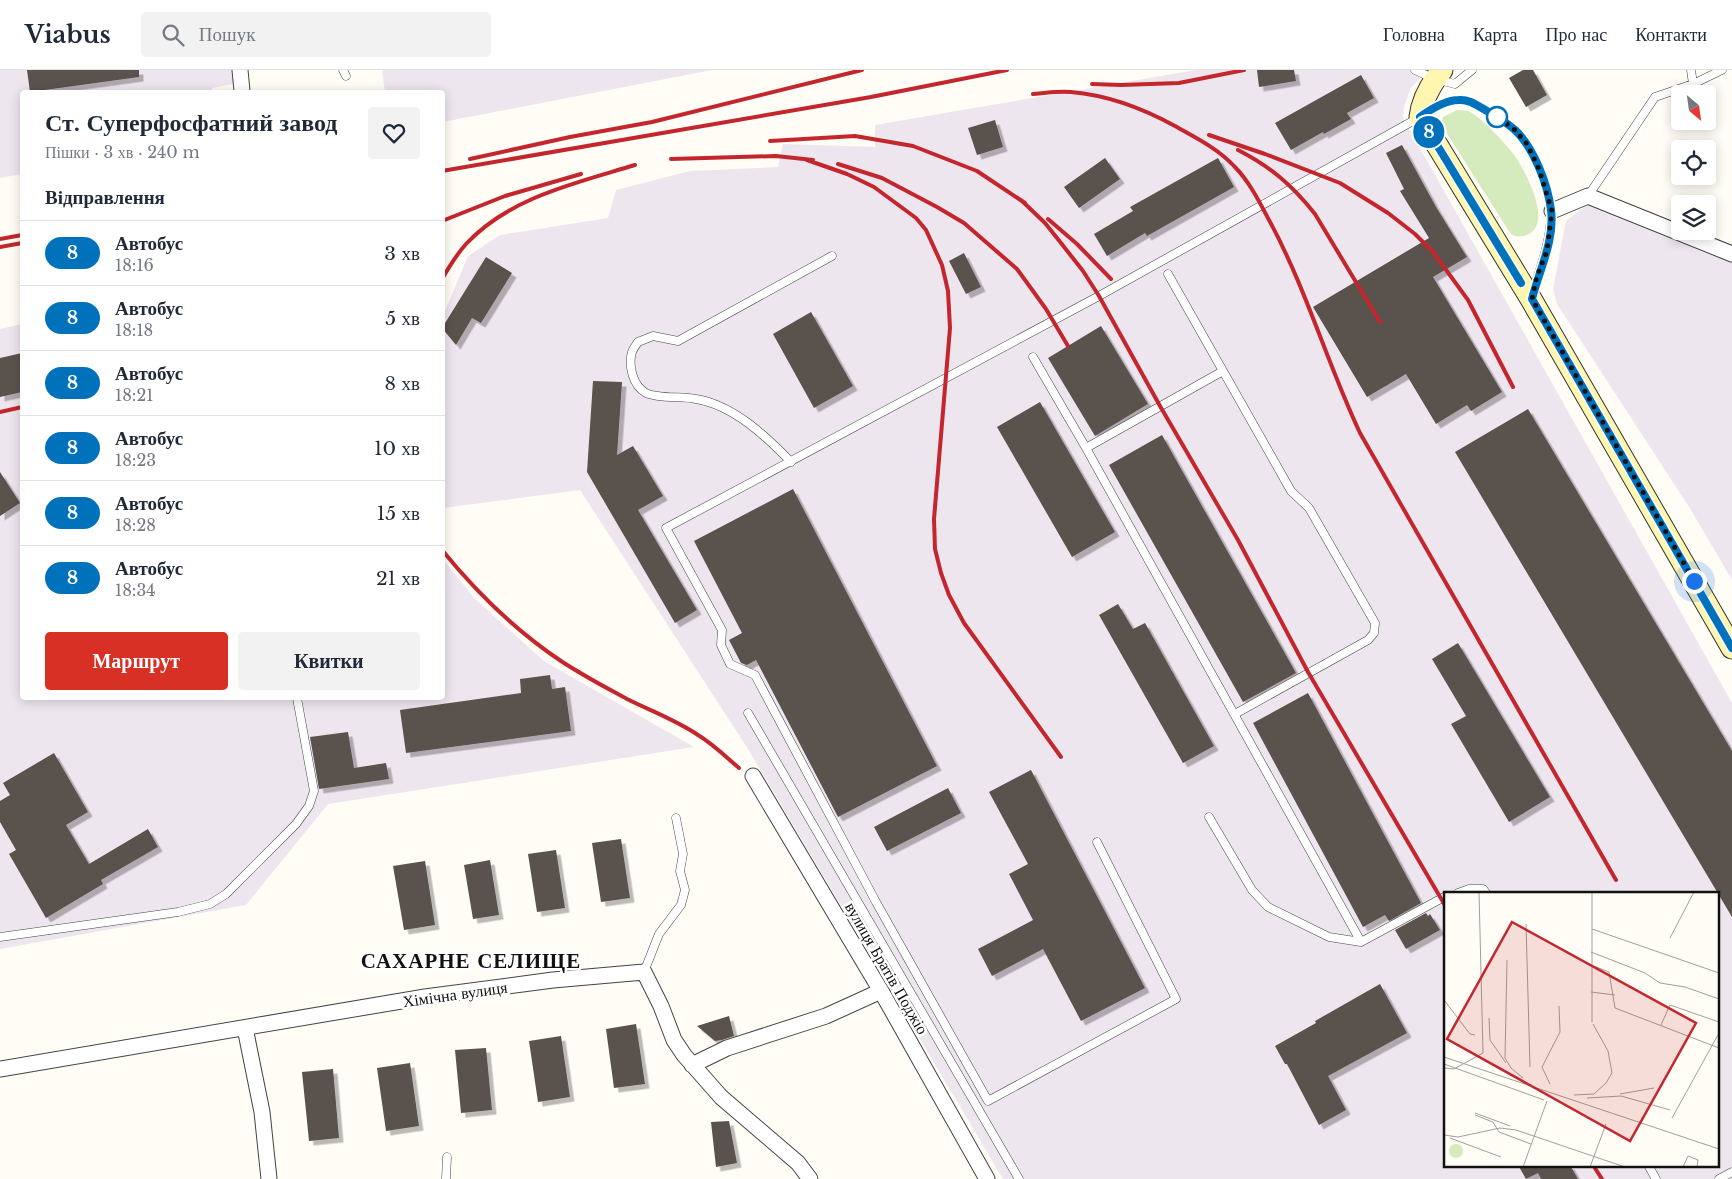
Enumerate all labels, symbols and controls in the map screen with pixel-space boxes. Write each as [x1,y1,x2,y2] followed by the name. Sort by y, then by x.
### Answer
[141,12,491,57] search box
[25,20,111,49] text: Viabus
[159,21,187,49] icon: search
[199,23,255,46] text: Пошук
[1383,24,1445,46] text: Головна
[1473,24,1517,46] text: Карта
[1545,24,1607,46] text: Про нас
[1635,24,1707,46] text: Контакти
[1671,85,1716,130] north arrow
[1671,85,1716,240] map controls
[1486,106,1508,128] unlabelled marker
[368,107,420,159] button: heart
[45,108,337,137] text: Ст. Суперфосфатний завод
[1413,116,1445,148] line badge: 8
[1423,121,1435,143] text: 8
[1671,140,1716,185] button: locate
[45,142,200,162] text: Пішки · 3 хв · 240 m
[45,186,165,209] text: Відправлення
[1671,195,1716,240] button: layers
[115,232,183,255] text: Автобус
[67,242,78,264] text: 8
[384,242,420,265] text: 3 хв
[115,255,154,275] text: 18:16
[115,297,183,320] text: Автобус
[67,307,78,329] text: 8
[385,307,420,330] text: 5 хв
[115,320,153,340] text: 18:18
[115,362,183,385] text: Автобус
[67,372,78,394] text: 8
[385,372,420,395] text: 8 хв
[115,385,153,405] text: 18:21
[115,427,183,450] text: Автобус
[67,437,78,459] text: 8
[374,437,420,460] text: 10 хв
[115,450,156,470] text: 18:23
[115,492,183,515] text: Автобус
[67,502,78,524] text: 8
[377,502,420,525] text: 15 хв
[115,515,156,535] text: 18:28
[115,557,183,580] text: Автобус
[67,567,78,589] text: 8
[376,567,420,590] text: 21 хв
[1682,569,1707,594] your location
[115,580,156,600] text: 18:34
[45,632,228,690] button: Маршрут
[238,632,420,690] button: Квитки
[1444,892,1720,1166] inset map
[841,898,933,1038] street label: вулиця Братів Поджіо
[361,948,581,974] district label: САХАРНЕ СЕЛИЩЕ
[401,977,509,1011] street label: Хімічна вулиця

